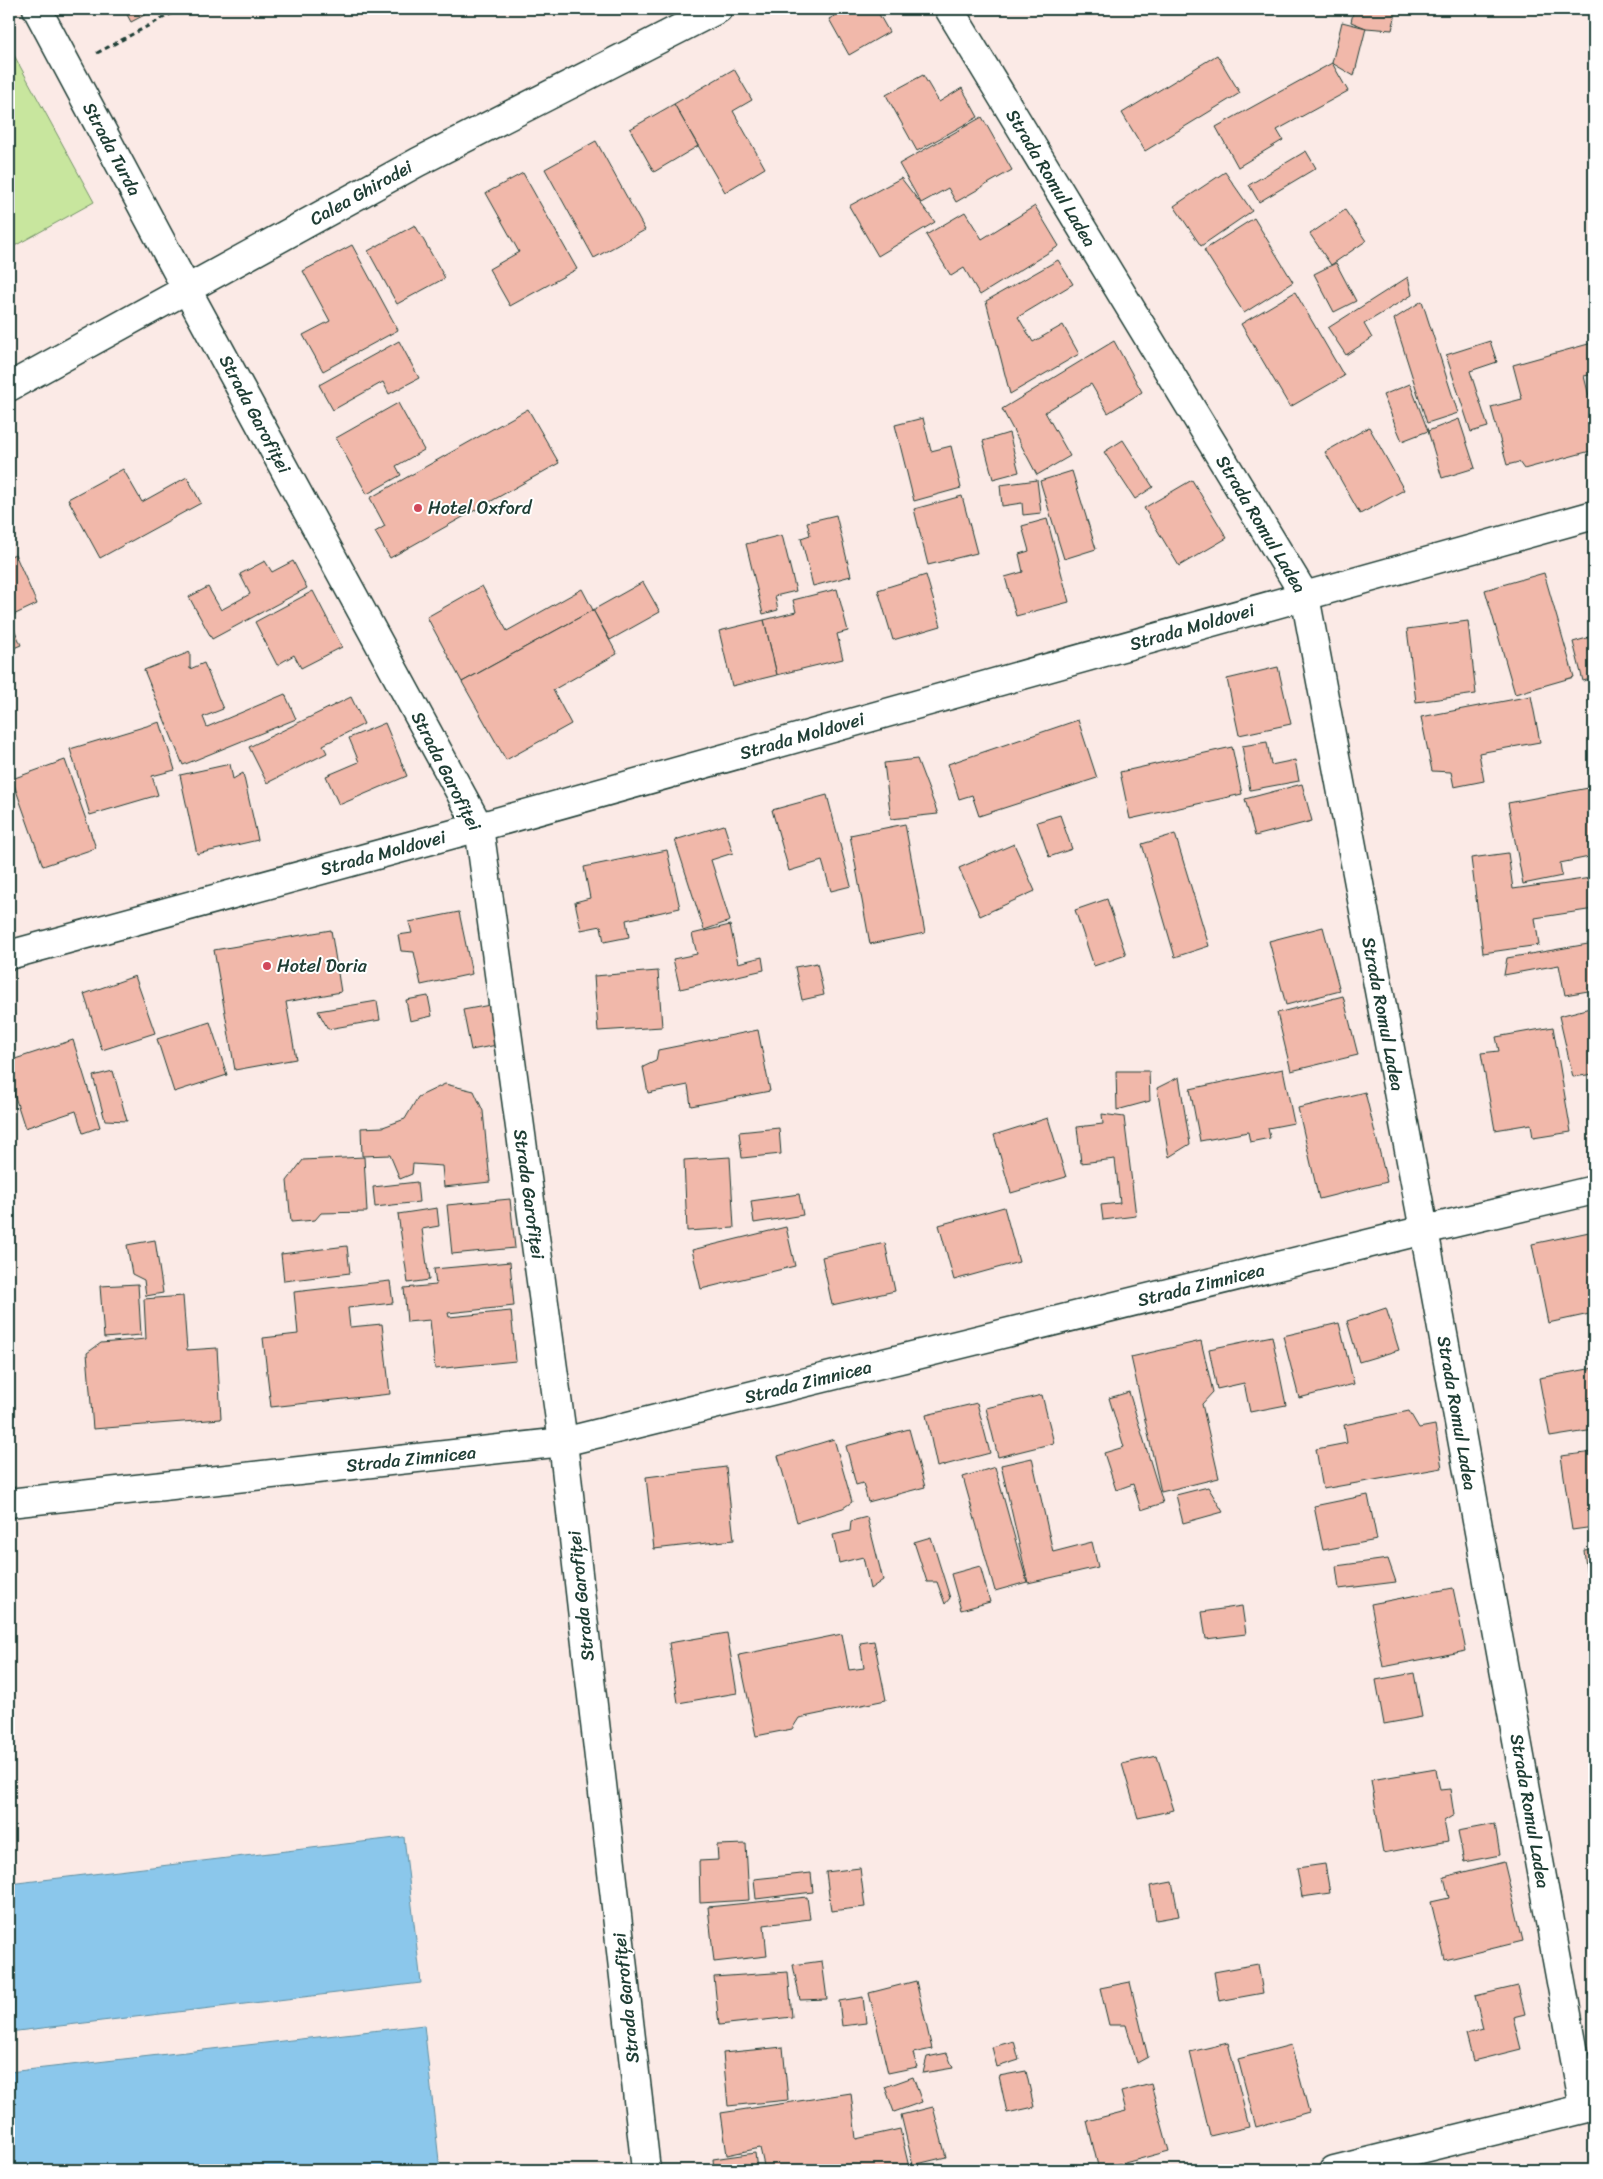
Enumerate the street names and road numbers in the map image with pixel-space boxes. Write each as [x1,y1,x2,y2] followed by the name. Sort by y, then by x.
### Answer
[74,96,150,202] street label: Strada Turda
[997,103,1105,253] street label: Strada Romul Ladea
[304,151,419,235] street label: Calea Ghirodei
[210,349,300,480] street label: Strada Garofiței
[1207,449,1315,599] street label: Strada Romul Ladea
[1126,594,1259,660] street label: Strada Moldovei
[736,703,869,769] street label: Strada Moldovei
[402,705,490,838] street label: Strada Garofiței
[317,821,450,885] street label: Strada Moldovei
[1352,934,1414,1094] street label: Strada Romul Ladea
[504,1127,554,1262] street label: Strada Garofiței
[1134,1254,1268,1316] street label: Strada Zimnicea
[1428,1333,1486,1493] street label: Strada Romul Ladea
[741,1351,875,1413] street label: Strada Zimnicea
[345,1436,477,1482] street label: Strada Zimnicea
[558,1528,604,1663] street label: Strada Garofiței
[1501,1731,1559,1891] street label: Strada Romul Ladea
[603,1930,649,2065] street label: Strada Garofiței

